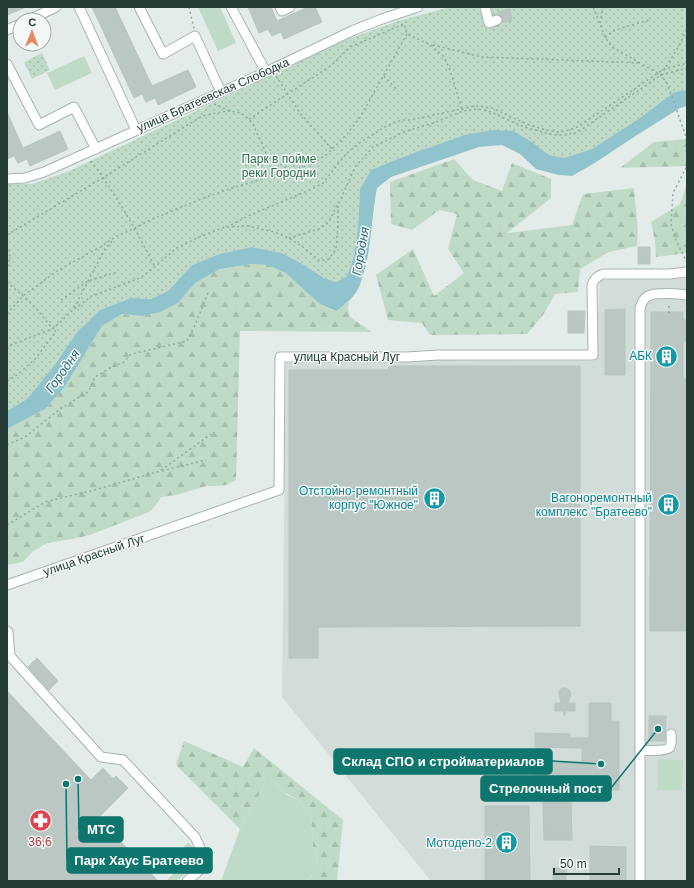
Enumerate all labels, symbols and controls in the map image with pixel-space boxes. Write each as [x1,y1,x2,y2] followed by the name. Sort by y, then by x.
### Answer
[12,12,52,52] north arrow
[28,16,36,28] text: С
[135,55,292,135] street label: улица Братеевская Слободка
[241,152,317,180] park label: Парк в пойме реки Городни
[349,225,372,277] water label: Городня
[654,343,680,369] building icon: АБК
[42,347,83,396] water label: Городня
[629,349,652,363] place label: АБК
[294,350,401,364] street label: улица Красный Луг
[299,484,418,512] place label: Отстойно-ремонтный корпус "Южное"
[421,485,447,511] building icon: Отстойно-ремонтный корпус "Южное"
[536,491,652,519] place label: Вагоноремонтный комплекс "Братеево"
[655,492,681,518] building icon: Вагоноремонтный комплекс "Братеево"
[41,531,147,579] street label: улица Красный Луг
[334,749,552,774] callout: Склад СПО и стройматериалов
[342,754,544,769] text: Склад СПО и стройматериалов
[481,776,611,801] callout: Стрелочный пост
[489,781,603,796] text: Стрелочный пост
[27,808,53,834] pharmacy icon: 36,6
[79,817,123,842] callout: МТС
[87,822,116,837] text: МТС
[494,830,520,856] building icon: Мотодепо-2
[28,835,52,849] place label: 36,6
[426,836,492,850] place label: Мотодепо-2
[67,848,212,873] callout: Парк Хаус Братеево
[554,850,619,876] scale bar
[74,853,204,868] text: Парк Хаус Братеево
[560,857,587,871] text: 50 m

